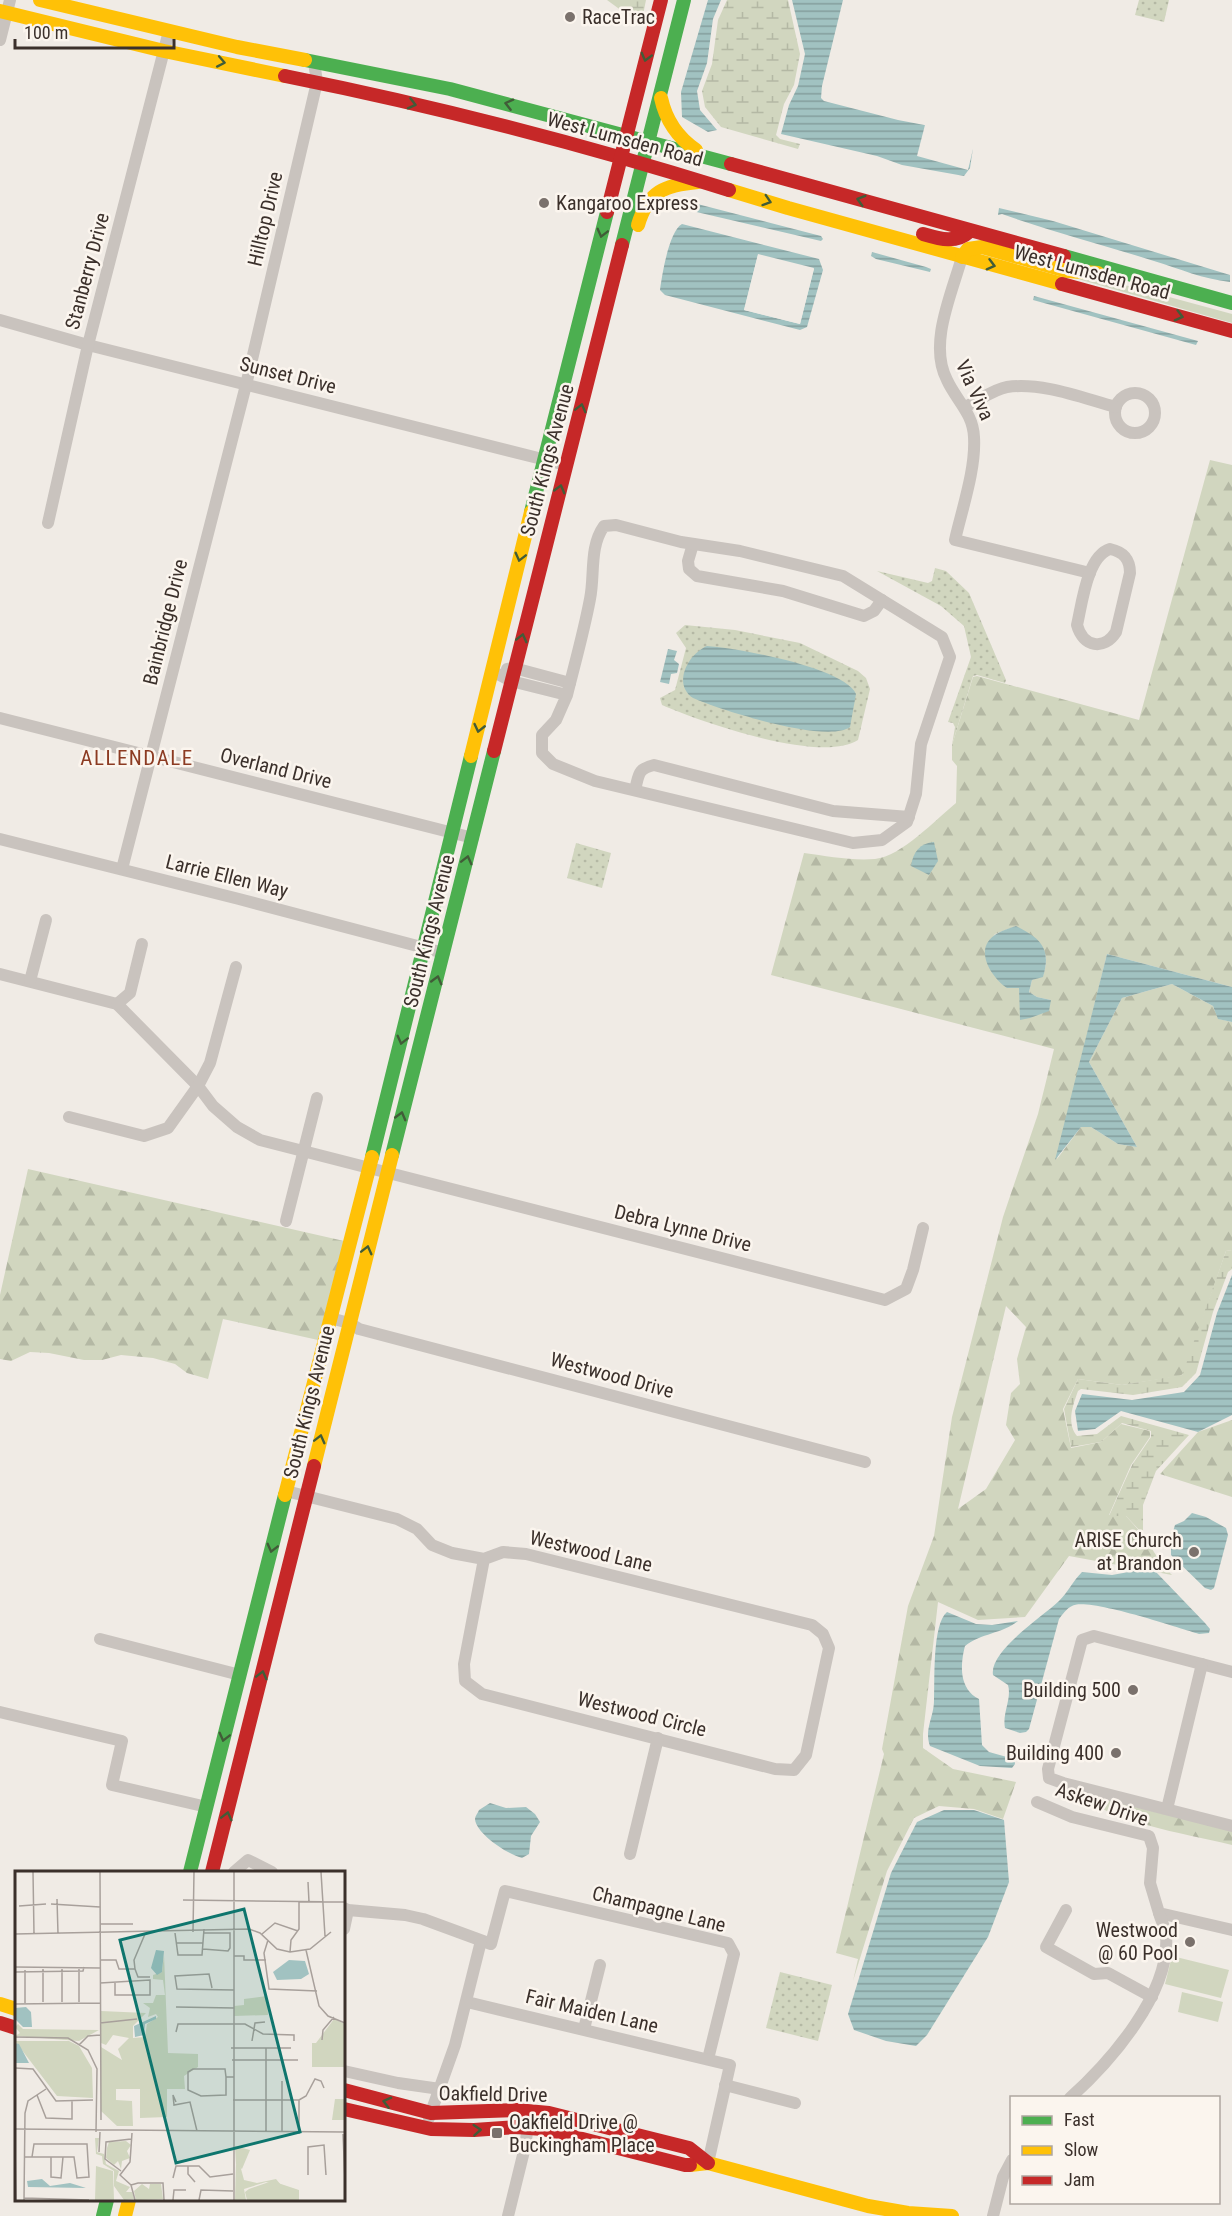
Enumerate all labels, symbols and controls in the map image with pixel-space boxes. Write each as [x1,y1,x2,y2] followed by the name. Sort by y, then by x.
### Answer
[582,5,655,29] place label: RaceTrac
[563,10,577,24] marker: RaceTrac
[15,12,174,50] scale bar
[24,22,68,43] text: 100 m
[641,51,653,61] one-way arrow
[216,55,226,68] one-way arrow
[407,96,417,109] one-way arrow
[504,99,514,112] one-way arrow
[544,107,706,171] street label: West Lumsden Road
[242,169,288,269] street label: Hilltop Drive
[556,191,698,215] place label: Kangaroo Express
[761,193,772,206] one-way arrow
[856,195,867,207] one-way arrow
[537,196,551,210] marker: Kangaroo Express
[60,210,114,332] street label: Stanberry Drive
[596,227,609,237] one-way arrow
[1011,240,1173,304] street label: West Lumsden Road
[986,257,996,270] one-way arrow
[1173,309,1184,321] one-way arrow
[237,351,339,399] street label: Sunset Drive
[951,356,999,424] street label: Via Viva
[515,381,579,539] street label: South Kings Avenue
[573,403,586,413] one-way arrow
[553,484,565,494] one-way arrow
[515,552,528,562] one-way arrow
[138,557,192,687] street label: Bainbridge Drive
[514,634,527,644] one-way arrow
[473,723,486,733] one-way arrow
[218,743,334,793] street label: Overland Drive
[80,746,194,770] district label: ALLENDALE
[163,849,291,903] street label: Larrie Ellen Way
[398,852,460,1010] street label: South Kings Avenue
[460,855,473,865] one-way arrow
[429,975,442,985] one-way arrow
[397,1035,410,1045] one-way arrow
[394,1111,407,1121] one-way arrow
[612,1199,754,1257] street label: Debra Lynne Drive
[360,1245,373,1255] one-way arrow
[278,1323,340,1481] street label: South Kings Avenue
[548,1347,676,1403] street label: Westwood Drive
[313,1435,326,1445] one-way arrow
[527,1525,655,1577] street label: Westwood Lane
[1074,1528,1182,1575] place label: ARISE Church at Brandon
[267,1542,279,1553] one-way arrow
[1187,1545,1201,1559] marker: ARISE Church at Brandon
[254,1670,267,1680] one-way arrow
[1023,1678,1121,1702] place label: Building 500
[1126,1683,1140,1697] marker: Building 500
[575,1686,709,1742] street label: Westwood Circle
[219,1732,232,1742] one-way arrow
[1006,1741,1104,1765] place label: Building 400
[1109,1746,1123,1760] marker: Building 400
[1053,1777,1151,1831] street label: Askew Drive
[219,1811,232,1821] one-way arrow
[15,1871,345,2201] inset map
[590,1881,728,1937] street label: Champagne Lane
[1096,1918,1178,1965] place label: Westwood @ 60 Pool
[1183,1935,1197,1949] marker: Westwood @ 60 Pool
[523,1984,661,2038] street label: Fair Maiden Lane
[438,2081,548,2107] street label: Oakfield Drive
[383,2096,393,2109] one-way arrow
[1010,2096,1220,2204] legend
[1064,2109,1095,2130] text: Fast
[509,2110,655,2157] place label: Oakfield Drive @ Buckingham Place
[472,2123,481,2136] one-way arrow
[490,2126,504,2140] marker: Oakfield Drive @ Buckingham Place
[1064,2139,1099,2160] text: Slow
[1064,2169,1095,2190] text: Jam

